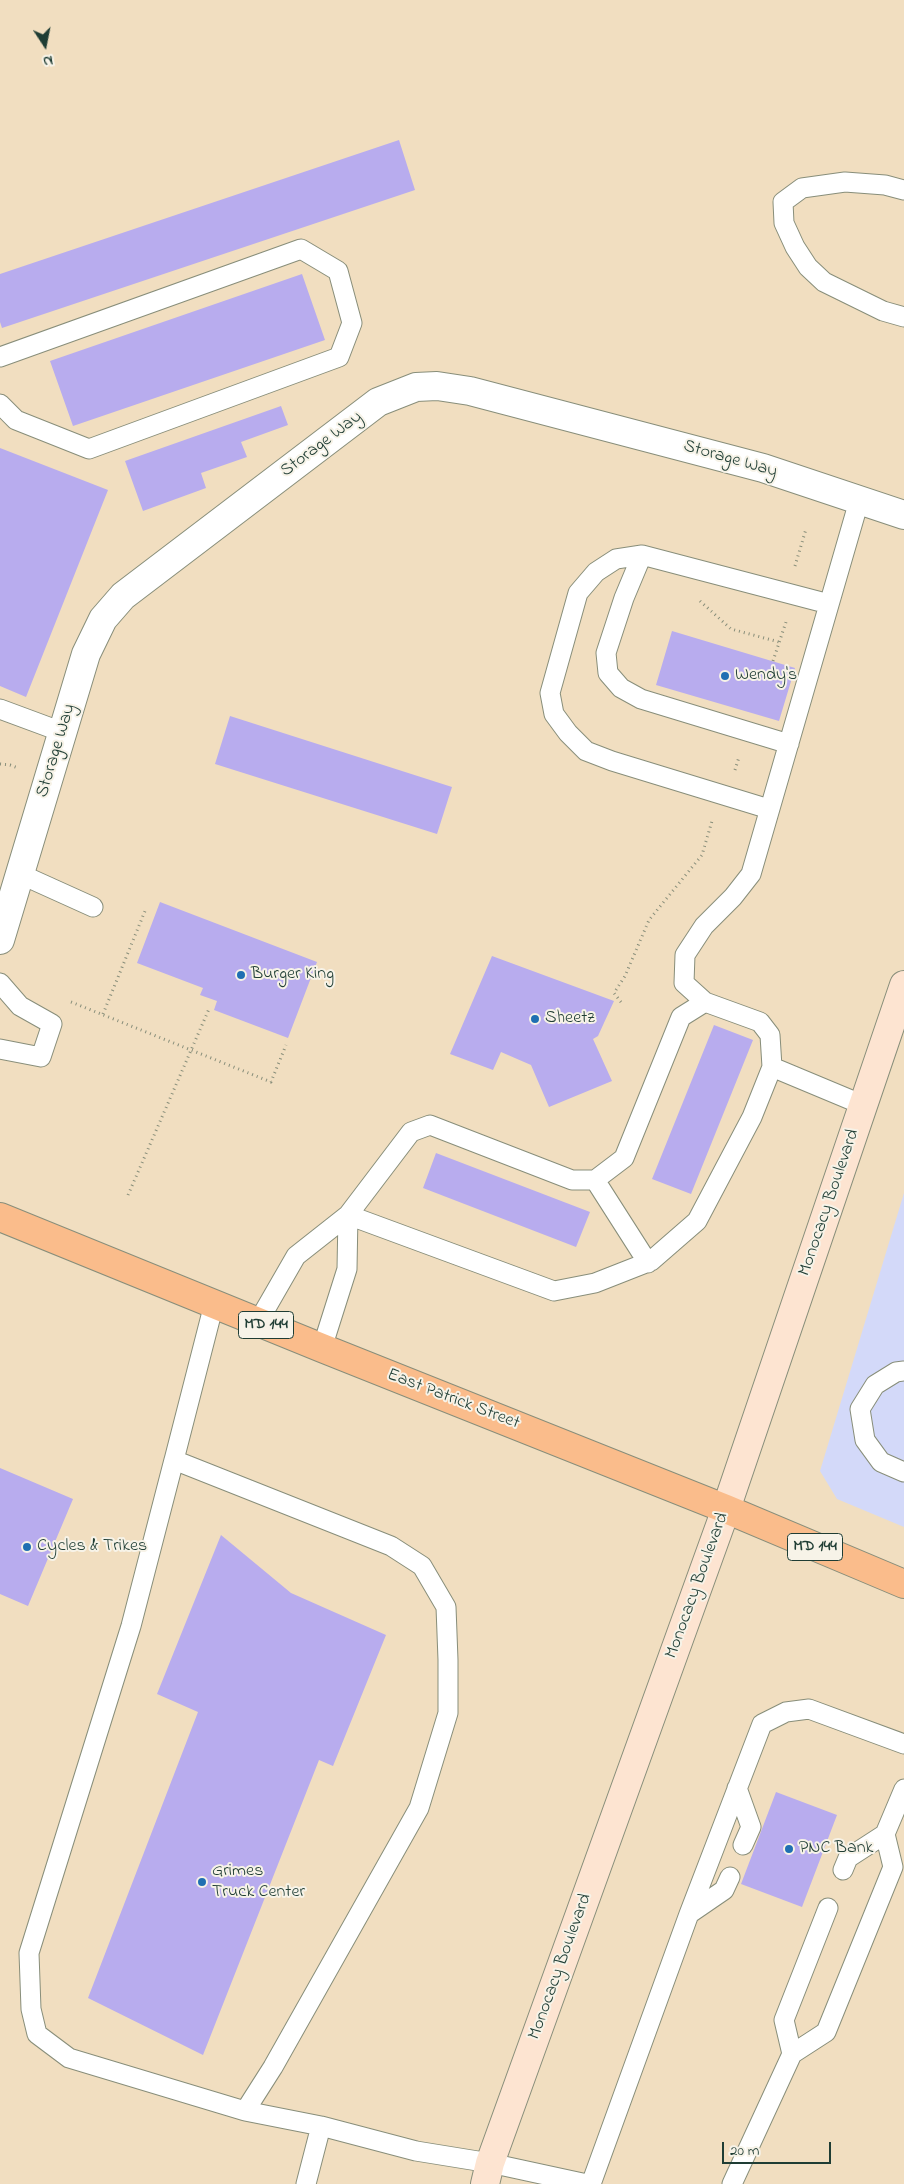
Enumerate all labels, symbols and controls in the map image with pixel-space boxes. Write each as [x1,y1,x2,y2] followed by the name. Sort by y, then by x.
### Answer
[20,20,70,70] north arrow
[41,49,55,71] text: N
[277,407,367,483] street label: Storage Way
[681,436,779,484] street label: Storage Way
[735,665,797,687] place label: Wendy's
[719,670,731,682] marker: Wendy's
[33,702,81,800] street label: Storage Way
[251,964,334,986] place label: Burger King
[235,969,247,981] marker: Burger King
[545,1008,595,1030] place label: Sheetz
[529,1013,541,1025] marker: Sheetz
[795,1127,865,1279] street label: Monocacy Boulevard
[238,1312,294,1338] road number: MD 144
[384,1365,522,1435] street label: East Patrick Street
[662,1510,734,1662] street label: Monocacy Boulevard
[788,1534,842,1560] road number: MD 144
[37,1536,147,1558] place label: Cycles & Trikes
[21,1541,33,1553] marker: Cycles & Trikes
[799,1838,873,1860] place label: PNC Bank
[783,1843,795,1855] marker: PNC Bank
[212,1861,305,1904] place label: Grimes Truck Center
[196,1876,208,1888] marker: Grimes Truck Center
[525,1891,597,2043] street label: Monocacy Boulevard
[724,2132,833,2164] scale bar
[730,2140,759,2162] text: 20 m

